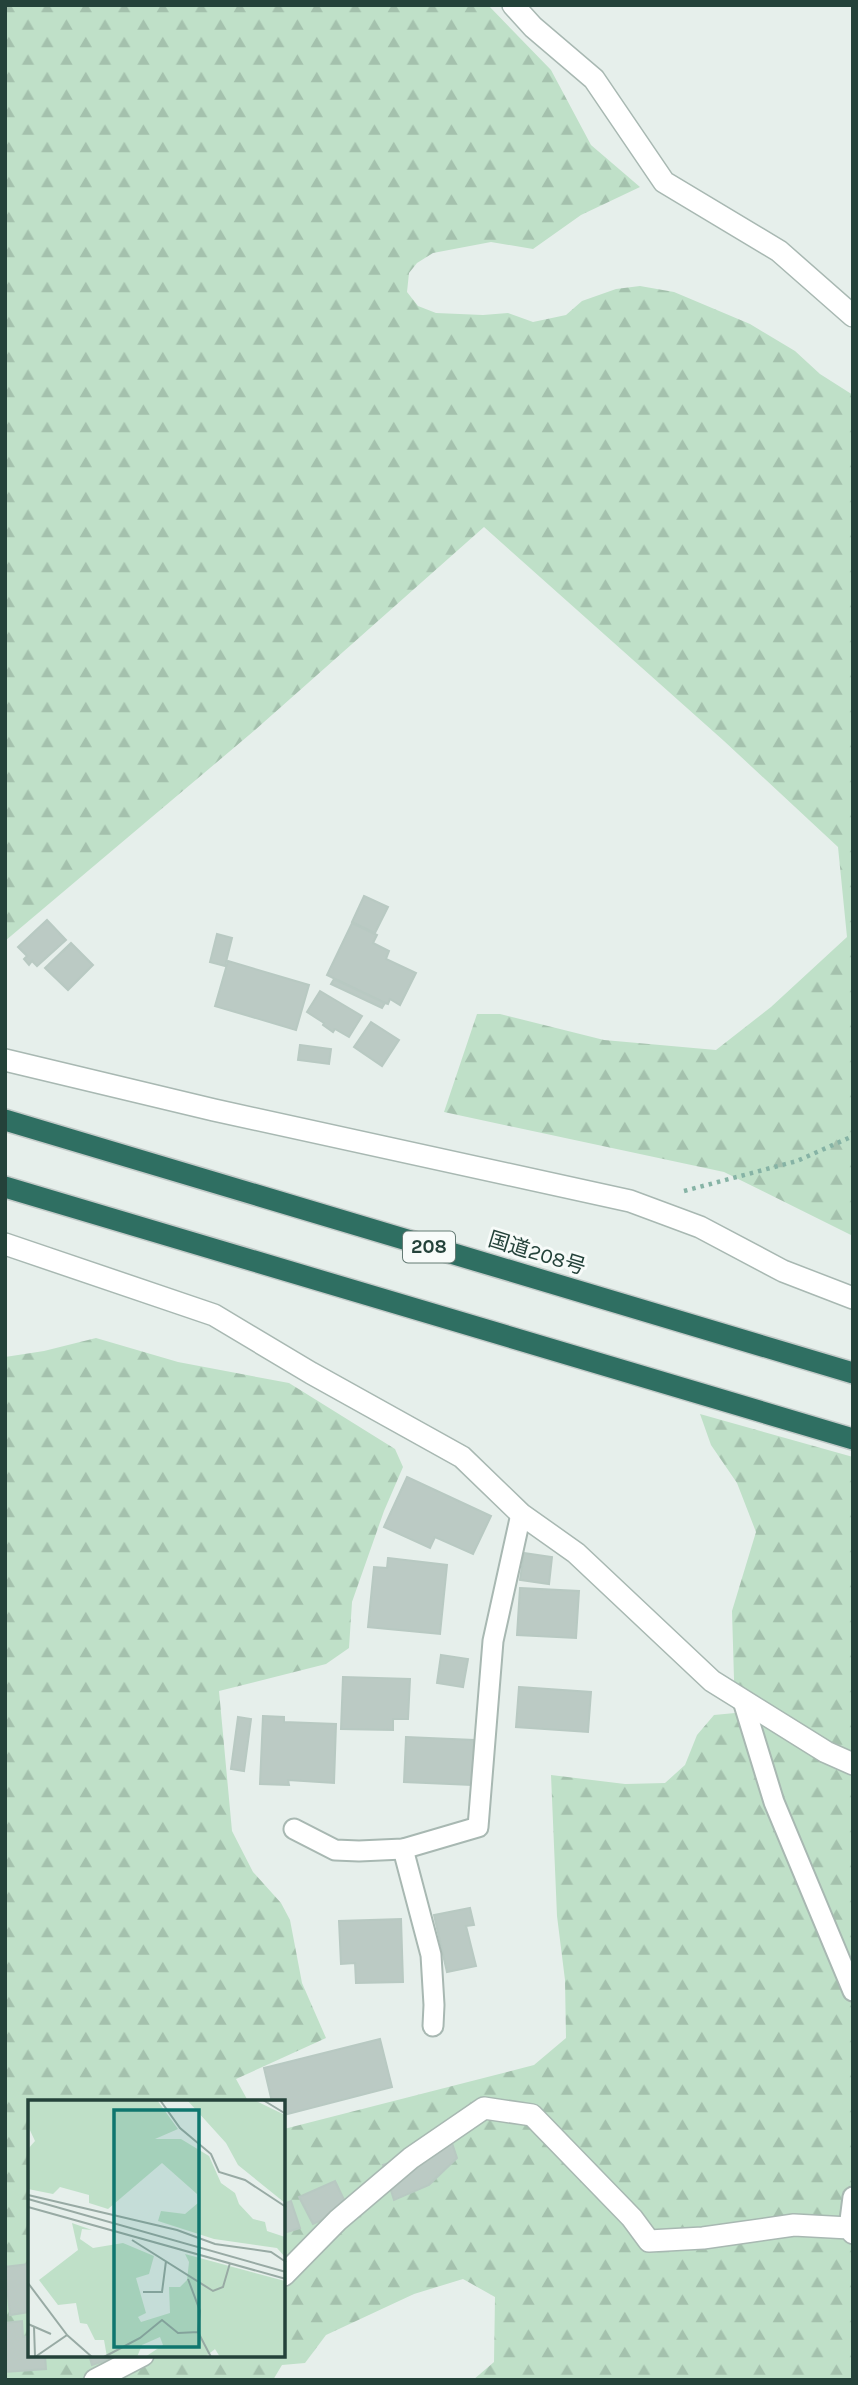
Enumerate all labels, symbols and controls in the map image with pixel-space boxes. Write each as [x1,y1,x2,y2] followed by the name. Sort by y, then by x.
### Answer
[485,1227,589,1279] street label: 国道208号
[403,1232,455,1262] road number: 208
[28,2100,285,2357] inset map

